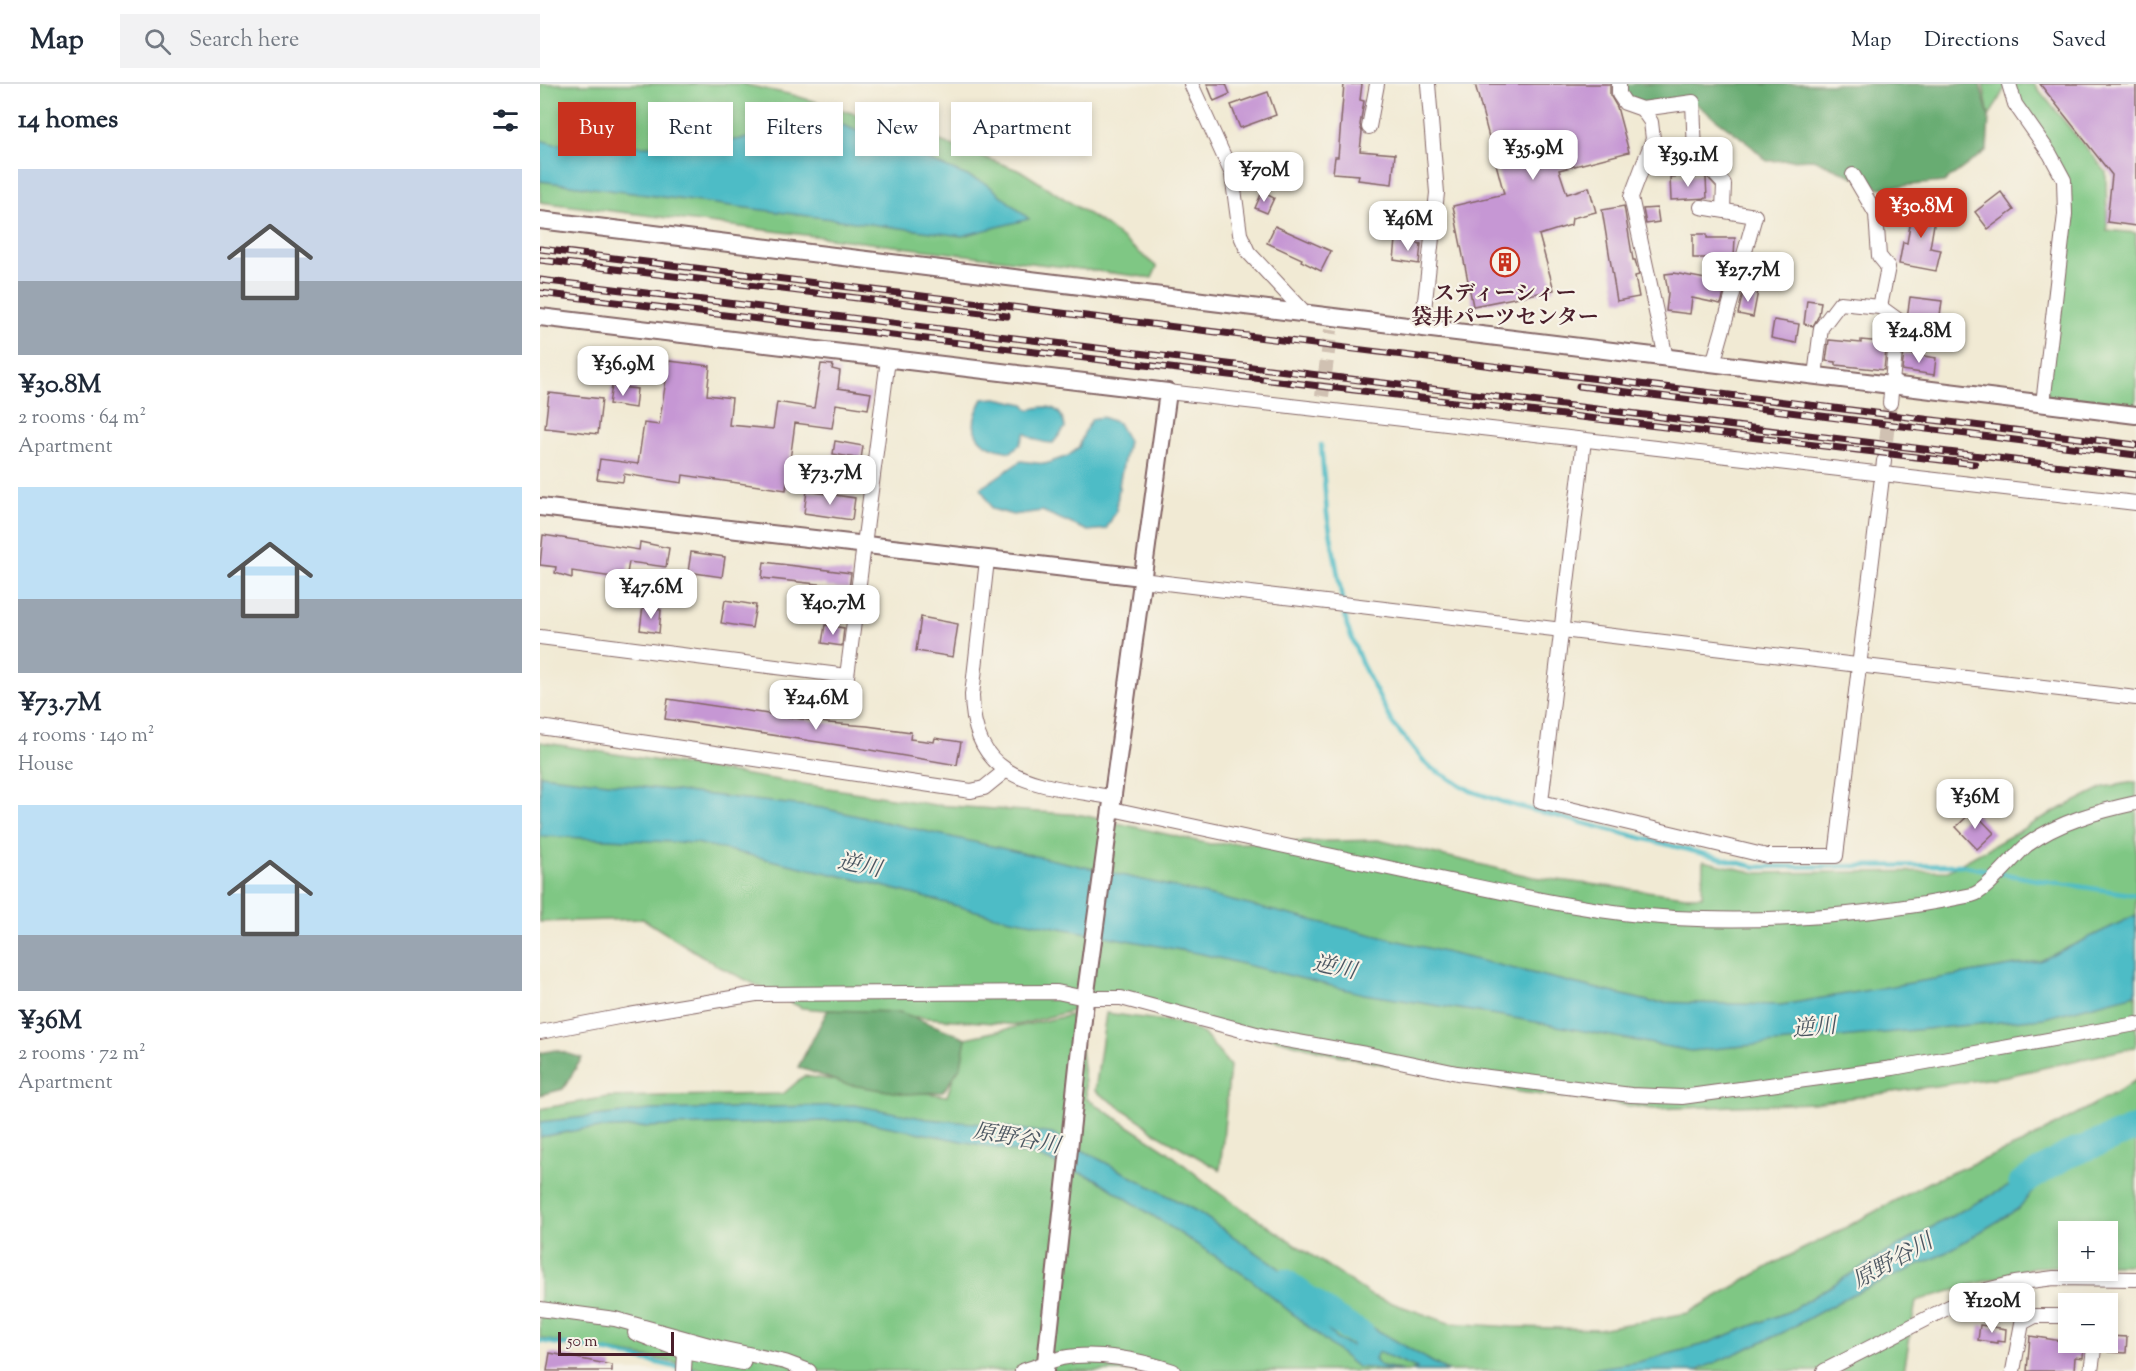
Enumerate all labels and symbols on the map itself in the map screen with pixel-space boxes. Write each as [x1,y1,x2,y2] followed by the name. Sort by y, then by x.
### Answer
[1484,130,1582,181] pin: ¥35.9M
[1639,137,1737,188] pin: ¥39.1M
[1228,152,1300,203] pin: ¥70M
[1872,188,1970,239] pin: ¥30.8M
[1372,201,1444,252] pin: ¥46M
[1489,246,1521,278] building icon: スディーシィー 袋井パーツセンター
[1699,252,1797,303] pin: ¥27.7M
[1411,280,1599,334] place label: スディーシィー 袋井パーツセンター
[1870,313,1968,364] pin: ¥24.8M
[574,346,672,397] pin: ¥36.9M
[781,455,879,506] pin: ¥73.7M
[602,569,700,620] pin: ¥47.6M
[784,585,882,636] pin: ¥40.7M
[767,680,865,731] pin: ¥24.6M
[1939,779,2011,830] pin: ¥36M
[835,847,886,888] water label: 逆川
[1310,949,1361,990] water label: 逆川
[1791,1011,1840,1047] water label: 逆川
[970,1117,1065,1164] water label: 原野谷川
[1847,1226,1941,1298] water label: 原野谷川
[1950,1283,2034,1334] pin: ¥120M
[558,1329,674,1356] scale bar

